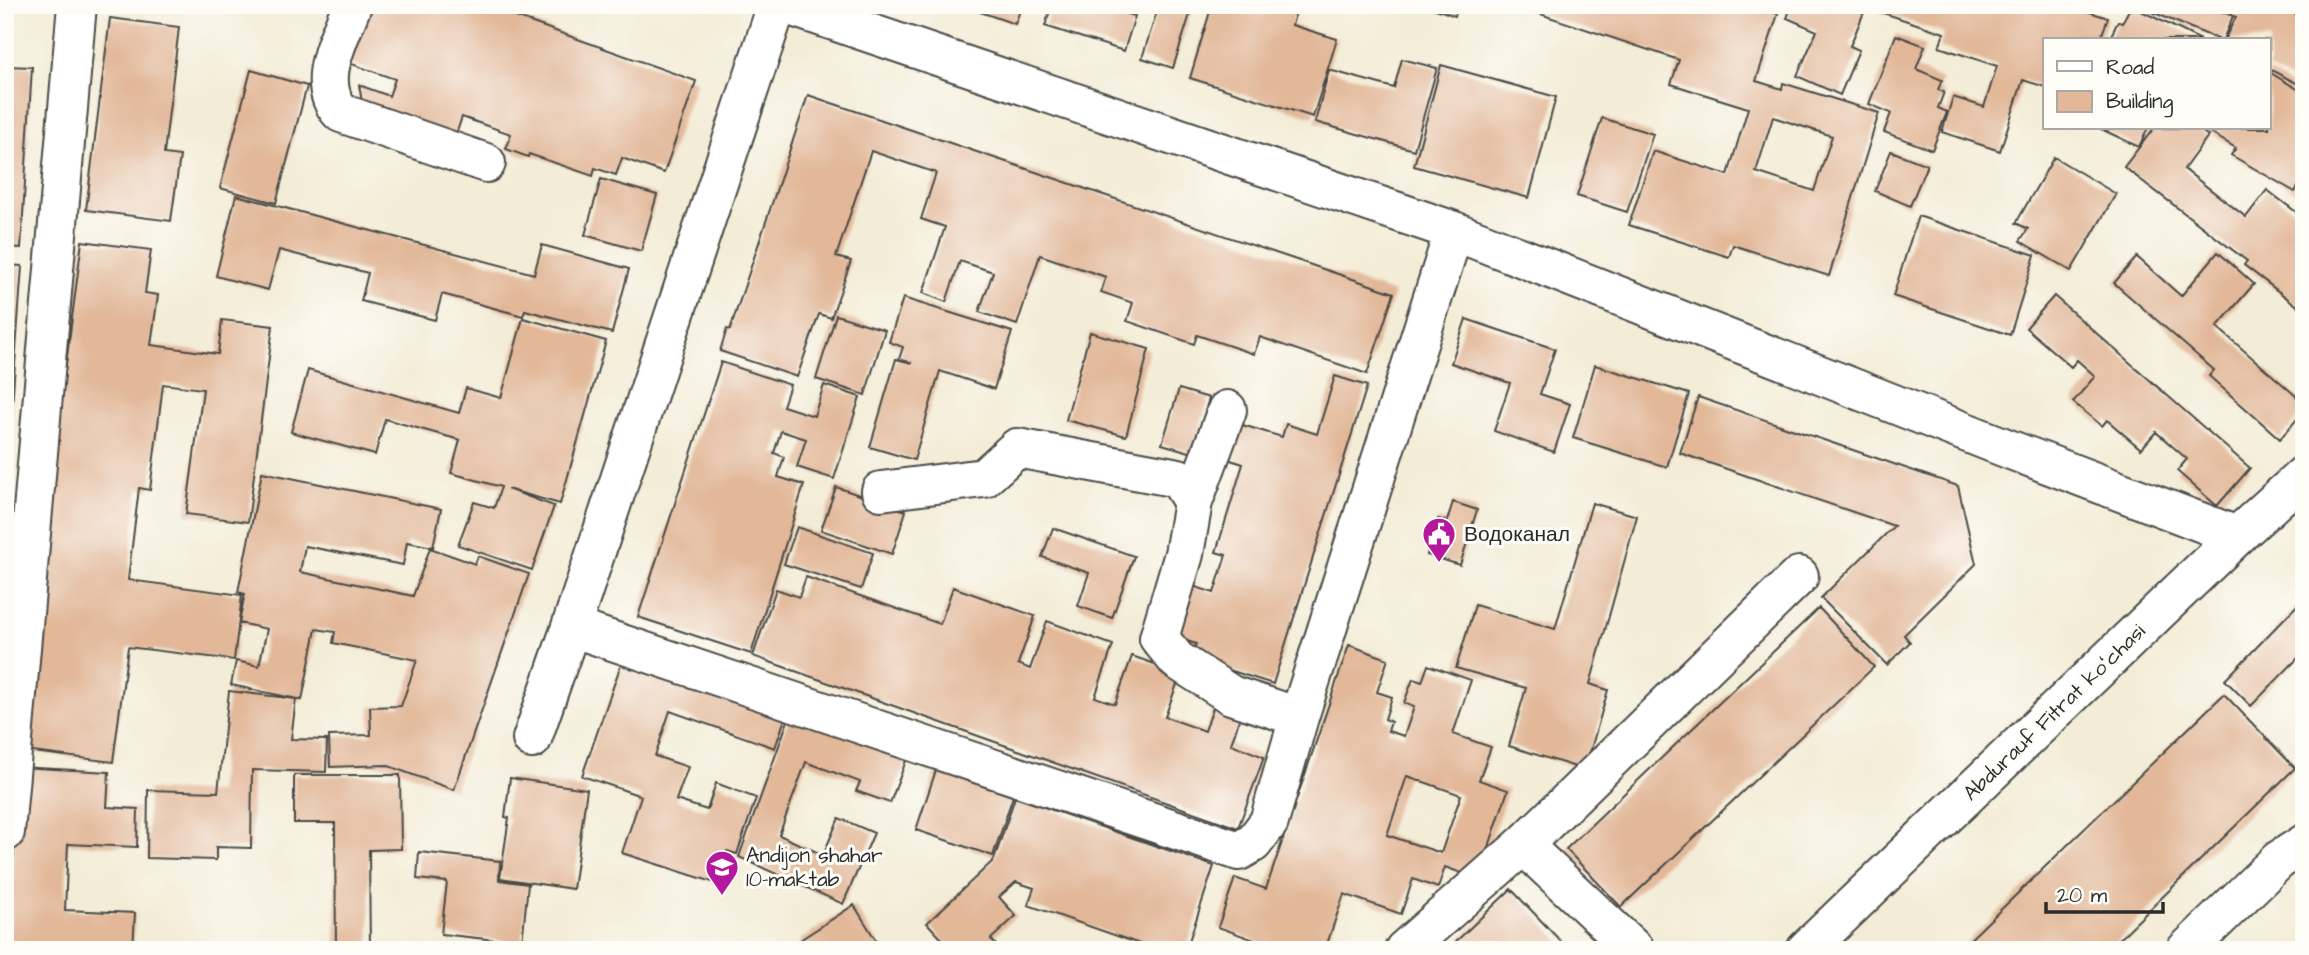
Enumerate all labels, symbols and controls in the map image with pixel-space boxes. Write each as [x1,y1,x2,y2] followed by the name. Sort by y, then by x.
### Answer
[2043,38,2270,130] legend
[2106,53,2154,82] text: Road
[2106,87,2174,118] text: Building
[1420,515,1458,564] public building icon: Водоканал
[1464,520,1570,549] place label: Водоканал
[1957,617,2152,807] street label: Abdurauf Fitrat koʻchasi
[746,841,883,894] place label: Andijon shahar 10-maktab
[703,848,741,897] school or university icon: Andijon shahar 10-maktab
[2046,871,2164,915] scale bar
[2057,881,2108,910] text: 20 m

